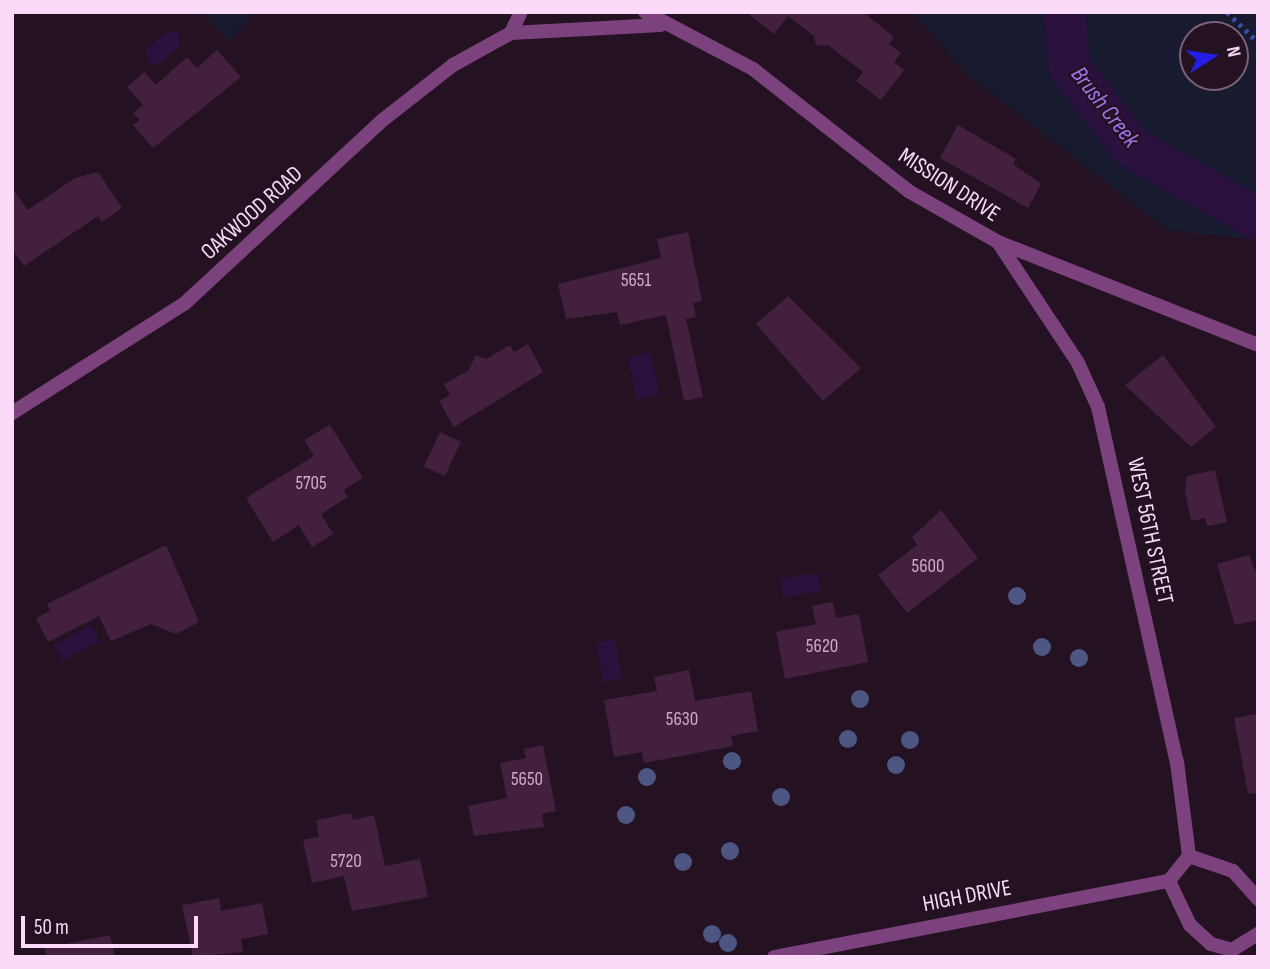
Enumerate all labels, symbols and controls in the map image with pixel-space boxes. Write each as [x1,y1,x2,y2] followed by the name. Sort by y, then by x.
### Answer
[1179,21,1249,91] north arrow
[1221,45,1245,59] text: N
[1065,61,1145,153] water label: Brush Creek
[893,142,1005,228] street label: MISSION DRIVE
[196,160,308,266] street label: OAKWOOD ROAD
[621,270,651,292] house number: 5651
[1121,455,1179,607] street label: WEST 56TH STREET
[295,473,327,495] house number: 5705
[912,556,944,578] house number: 5600
[806,636,838,658] house number: 5620
[666,709,698,731] house number: 5630
[511,769,543,791] house number: 5650
[330,851,362,873] house number: 5720
[920,874,1014,918] street label: HIGH DRIVE
[24,902,201,946] scale bar
[34,915,69,940] text: 50 m

